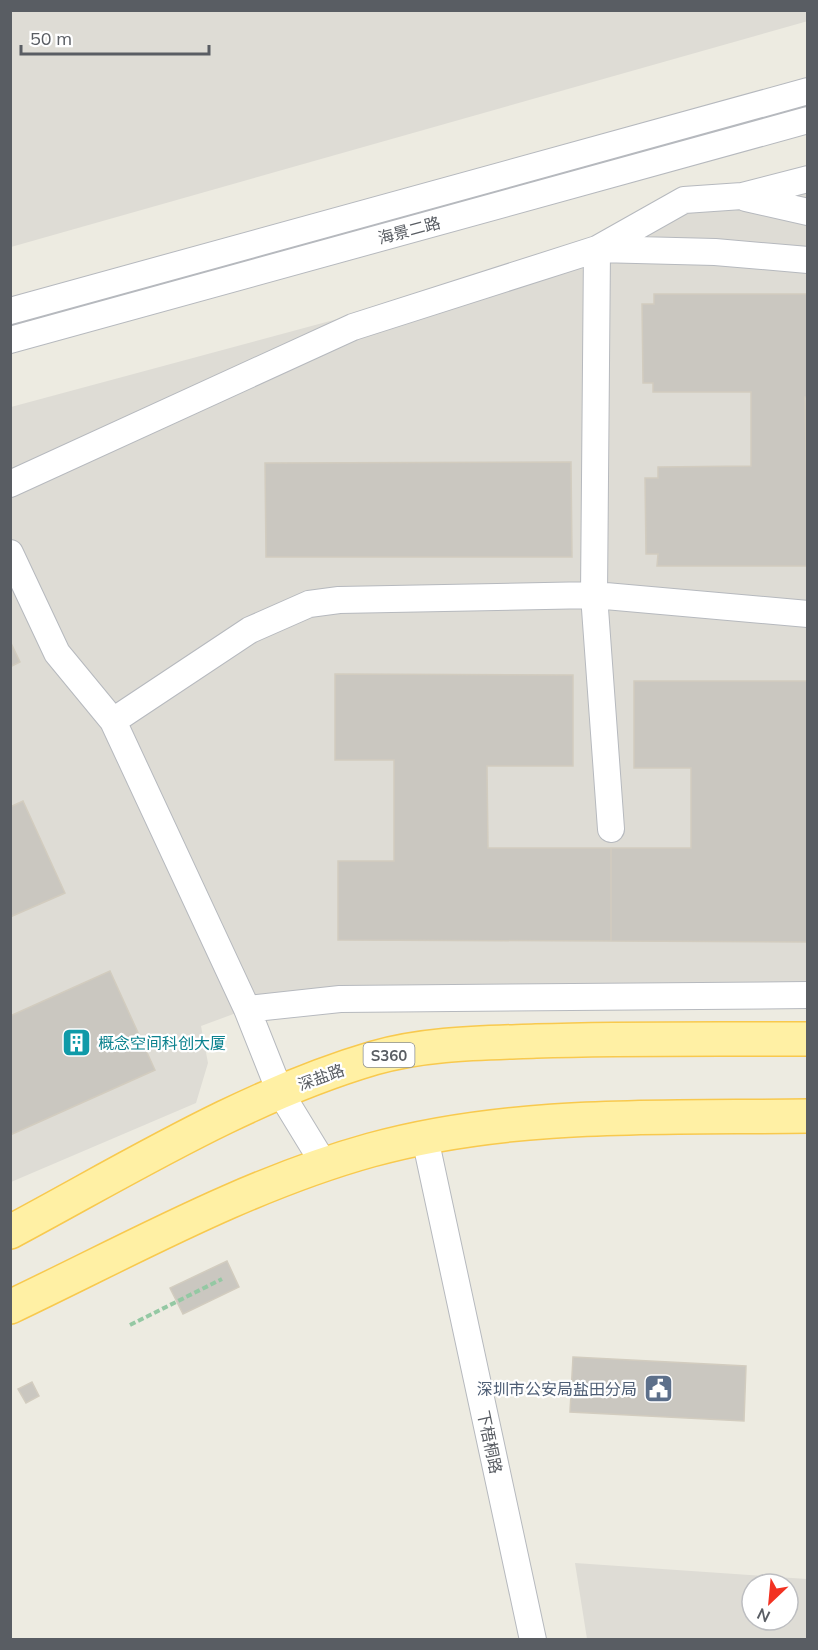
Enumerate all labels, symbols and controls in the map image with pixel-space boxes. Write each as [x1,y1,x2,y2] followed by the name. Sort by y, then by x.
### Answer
[21,18,208,56] scale bar
[30,27,72,50] text: 50 m
[375,212,443,248] street label: 海景二路
[61,1027,93,1059] building icon: 概念空间科创大厦
[98,1033,226,1053] place label: 概念空间科创大厦
[364,1043,414,1067] road number: S360
[295,1059,347,1095] street label: 深盐路
[642,1373,674,1405] public building icon: 深圳市公安局盐田分局
[477,1379,637,1399] place label: 深圳市公安局盐田分局
[474,1409,506,1475] street label: 下梧桐路
[740,1572,800,1632] north arrow
[754,1604,773,1627] text: N

